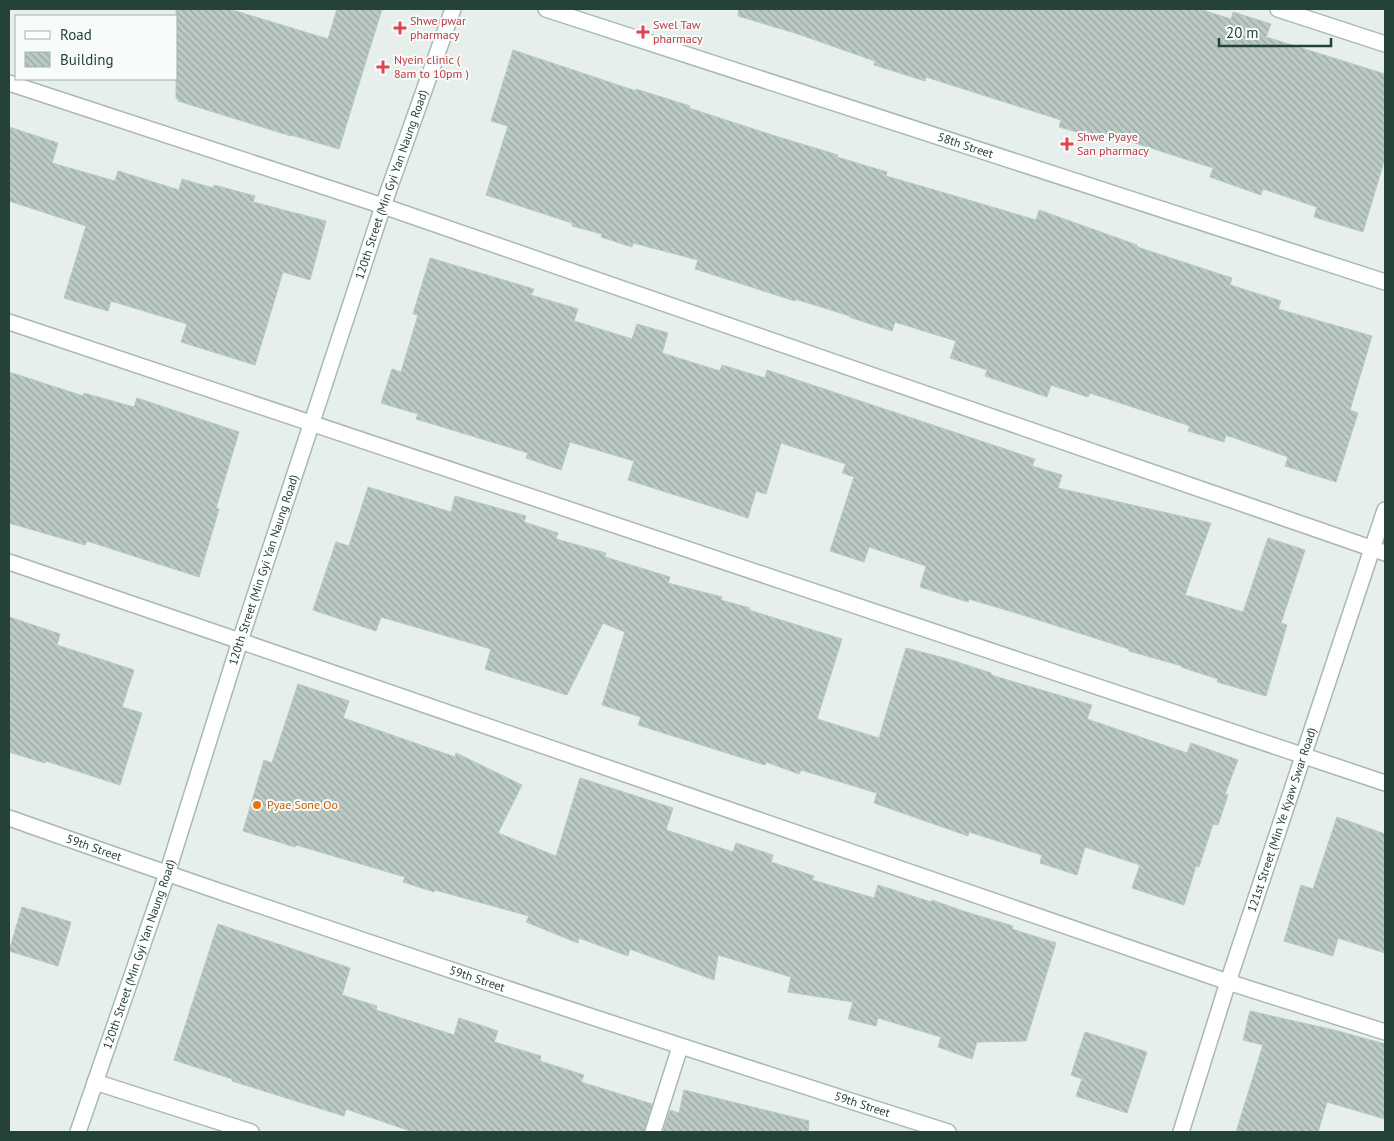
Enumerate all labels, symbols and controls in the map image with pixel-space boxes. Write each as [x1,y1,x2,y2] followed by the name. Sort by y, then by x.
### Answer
[410,13,466,42] place label: Shwe pwar pharmacy
[15,15,178,80] legend
[1219,15,1332,47] scale bar
[653,17,703,46] place label: Swel Taw pharmacy
[394,22,406,34] marker: Shwe pwar pharmacy
[1226,23,1259,42] text: 20 m
[60,25,92,44] text: Road
[637,26,649,38] marker: Swel Taw pharmacy
[60,50,114,69] text: Building
[394,52,469,81] place label: Nyein clinic ( 8am to 10pm )
[376,60,390,74] marker: Nyein clinic ( 8am to 10pm )
[351,88,431,281] street label: 120th Street (Min Gyi Yan Naung Road)
[936,129,995,161] street label: 58th Street
[1077,129,1149,158] place label: Shwe Pyaye San pharmacy
[1061,138,1073,150] marker: Shwe Pyaye San pharmacy
[225,473,301,667] street label: 120th Street (Min Gyi Yan Naung Road)
[1244,725,1319,914] street label: 121st Street (Min Ye Kyaw Swar Road)
[267,797,338,812] place label: Pyae Sone Oo
[251,799,263,811] marker: Pyae Sone Oo
[64,831,124,864] street label: 59th Street
[99,857,178,1051] street label: 120th Street (Min Gyi Yan Naung Road)
[448,962,507,995] street label: 59th Street
[832,1088,892,1120] street label: 59th Street

